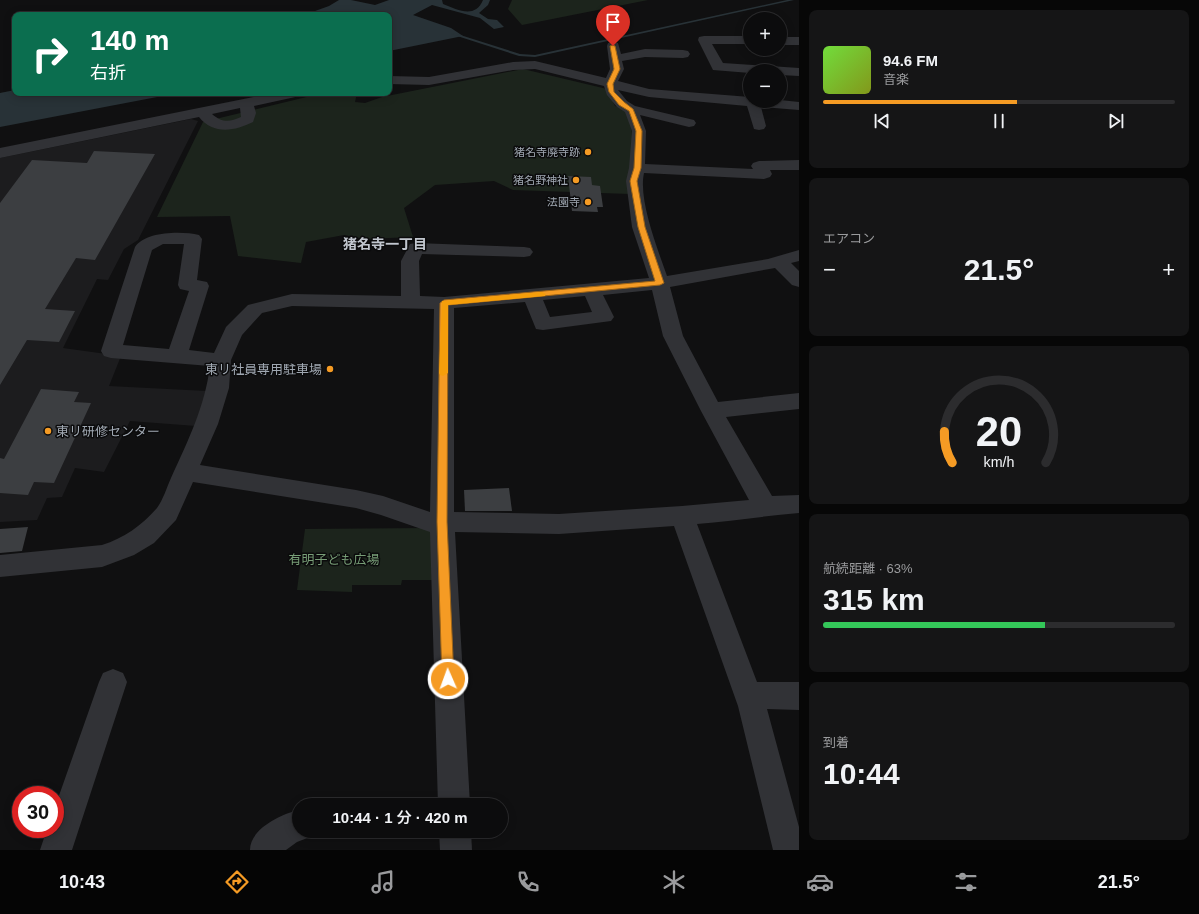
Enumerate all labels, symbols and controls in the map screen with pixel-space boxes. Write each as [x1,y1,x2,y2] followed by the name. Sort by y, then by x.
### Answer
[596,5,630,46] pin
[602,11,624,33] icon: arrive
[743,12,787,108] map controls
[743,12,787,56] button: +
[90,25,169,56] text: 140 m
[24,28,76,80] icon: right
[883,52,938,69] text: 94.6 FM
[90,63,126,83] text: 右折
[743,64,787,108] button: −
[883,72,909,87] text: 音楽
[871,110,893,132] icon: previous
[988,110,1010,132] icon: pause
[1105,110,1127,132] icon: next
[514,146,580,158] place label: 猪名寺廃寺跡
[583,147,593,157] marker: 猪名寺廃寺跡
[513,174,568,186] place label: 猪名野神社
[571,175,581,185] marker: 猪名野神社
[547,196,580,208] place label: 法園寺
[583,197,593,207] marker: 法園寺
[823,231,875,246] text: エアコン
[343,236,427,252] district label: 猪名寺一丁目
[964,253,1034,286] text: 21.5°
[823,257,836,282] text: −
[1162,257,1175,282] text: +
[205,362,322,377] place label: 東リ社員専用駐車場
[325,364,335,374] marker: 東リ社員専用駐車場
[976,408,1022,455] text: 20
[56,424,160,439] place label: 東リ研修センター
[43,426,53,436] marker: 東リ研修センター
[984,454,1015,470] text: km/h
[288,552,380,567] park label: 有明子ども広場
[823,561,913,576] text: 航続距離 · 63%
[823,583,925,616] text: 315 km
[427,658,469,700] position arrow
[823,735,849,750] text: 到着
[823,757,900,790] text: 10:44
[12,786,64,838] speed limit sign: 30
[332,809,468,826] text: 10:44 · 1 分 · 420 m
[223,868,251,896] icon: directions
[369,868,397,896] icon: music
[514,868,542,896] icon: phone
[660,868,688,896] icon: climate
[806,868,834,896] icon: car
[952,868,980,896] icon: filters
[59,872,105,892] text: 10:43
[1098,872,1140,892] text: 21.5°

